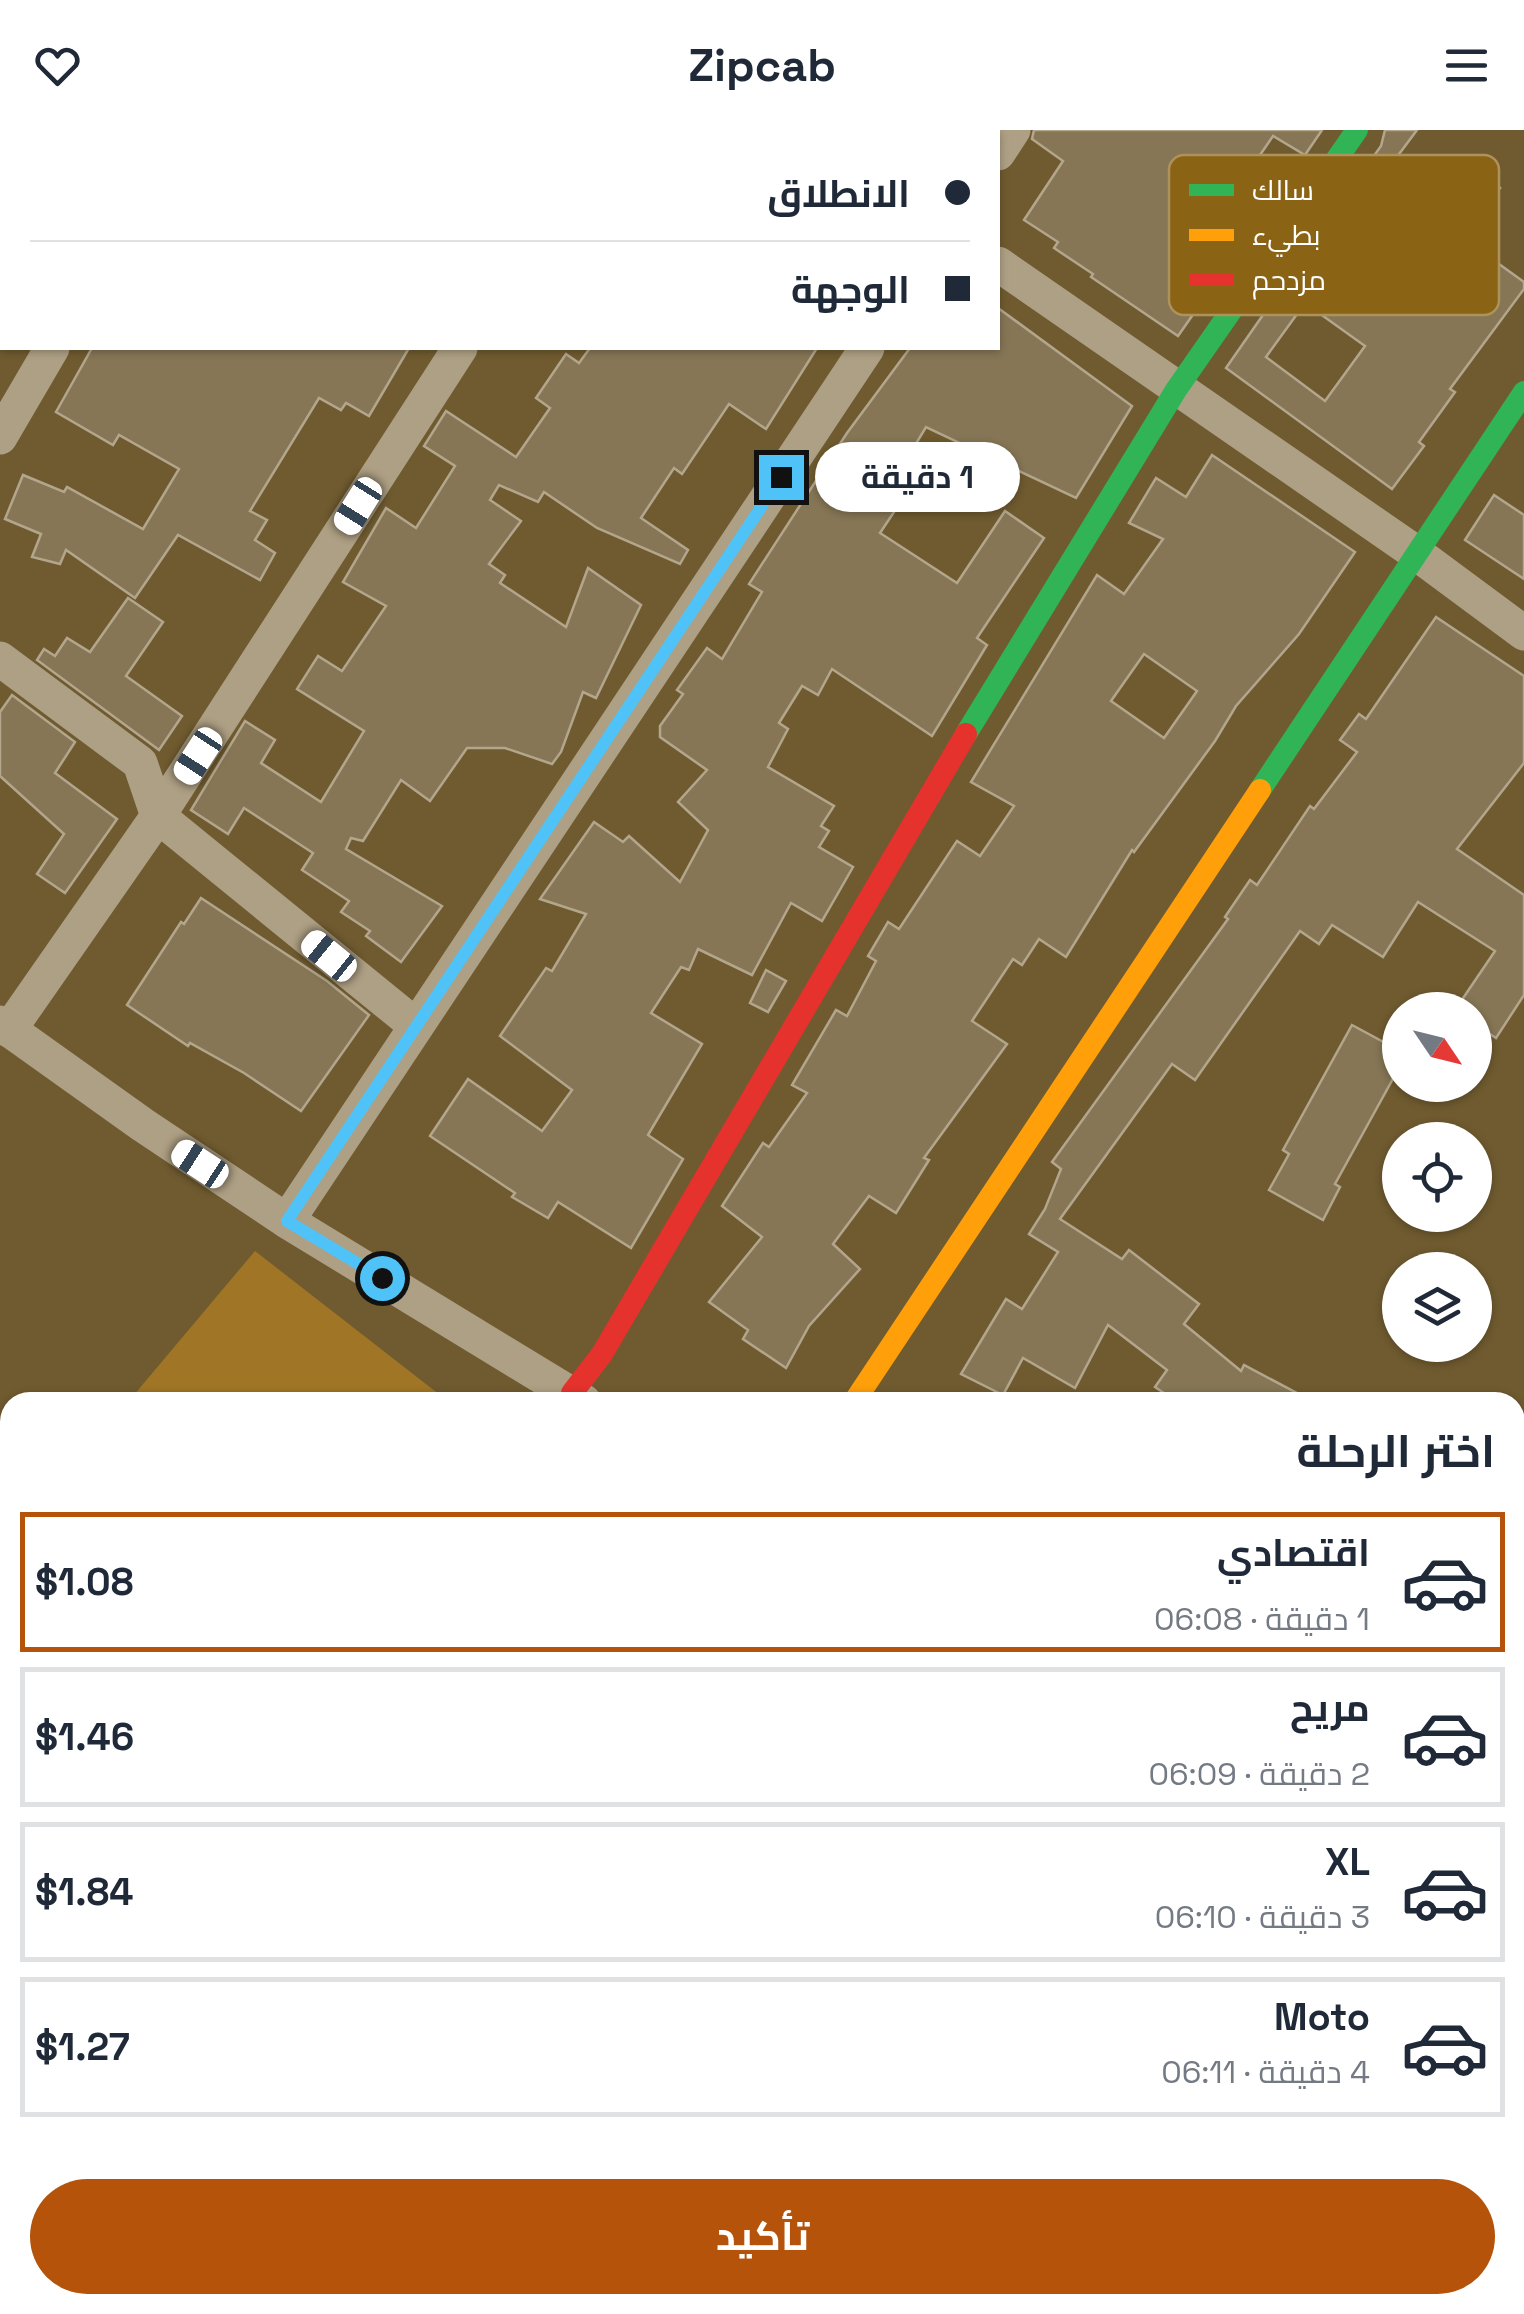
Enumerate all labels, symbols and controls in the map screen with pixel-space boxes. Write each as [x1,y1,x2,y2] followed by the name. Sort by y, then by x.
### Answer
[688,37,836,94] text: Zipcab
[30,38,85,93] icon: heart
[1439,38,1494,93] icon: menu
[1169,155,1499,315] legend
[767,170,910,218] text: الانطلاق
[1252,172,1314,208] text: سالك
[1252,217,1320,257] text: بطيء
[1252,262,1326,300] text: مزدحم
[791,266,910,314] text: الوجهة
[816,442,1021,512] callout: 1 دقيقة
[759,455,804,500] route end
[861,457,974,497] text: 1 دقيقة
[329,473,387,539] car
[169,723,227,789] car
[296,925,362,987] car
[1382,992,1492,1102] north arrow
[1382,992,1492,1362] map controls
[1382,1122,1492,1232] button: locate
[167,1135,233,1193] car
[1382,1252,1492,1362] button: layers
[360,1256,405,1301] route start
[1297,1423,1495,1480] text: اختر الرحلة
[1217,1529,1370,1577] text: اقتصادي
[1400,1537,1490,1627] icon: car
[35,1558,134,1606] text: $1.08
[1154,1599,1370,1639] text: 1 دقيقة · 06:08
[1290,1684,1370,1732] text: مريح
[1400,1692,1490,1782] icon: car
[35,1713,134,1761] text: $1.46
[1149,1754,1370,1794] text: 2 دقيقة · 06:09
[1325,1838,1370,1886] text: XL
[1400,1847,1490,1937] icon: car
[35,1868,134,1916] text: $1.84
[1155,1897,1370,1937] text: 3 دقيقة · 06:10
[1274,1993,1370,2041] text: Moto
[1400,2002,1490,2092] icon: car
[35,2023,130,2071] text: $1.27
[1161,2052,1370,2092] text: 4 دقيقة · 06:11
[30,2179,1495,2294] button: تأكيد

